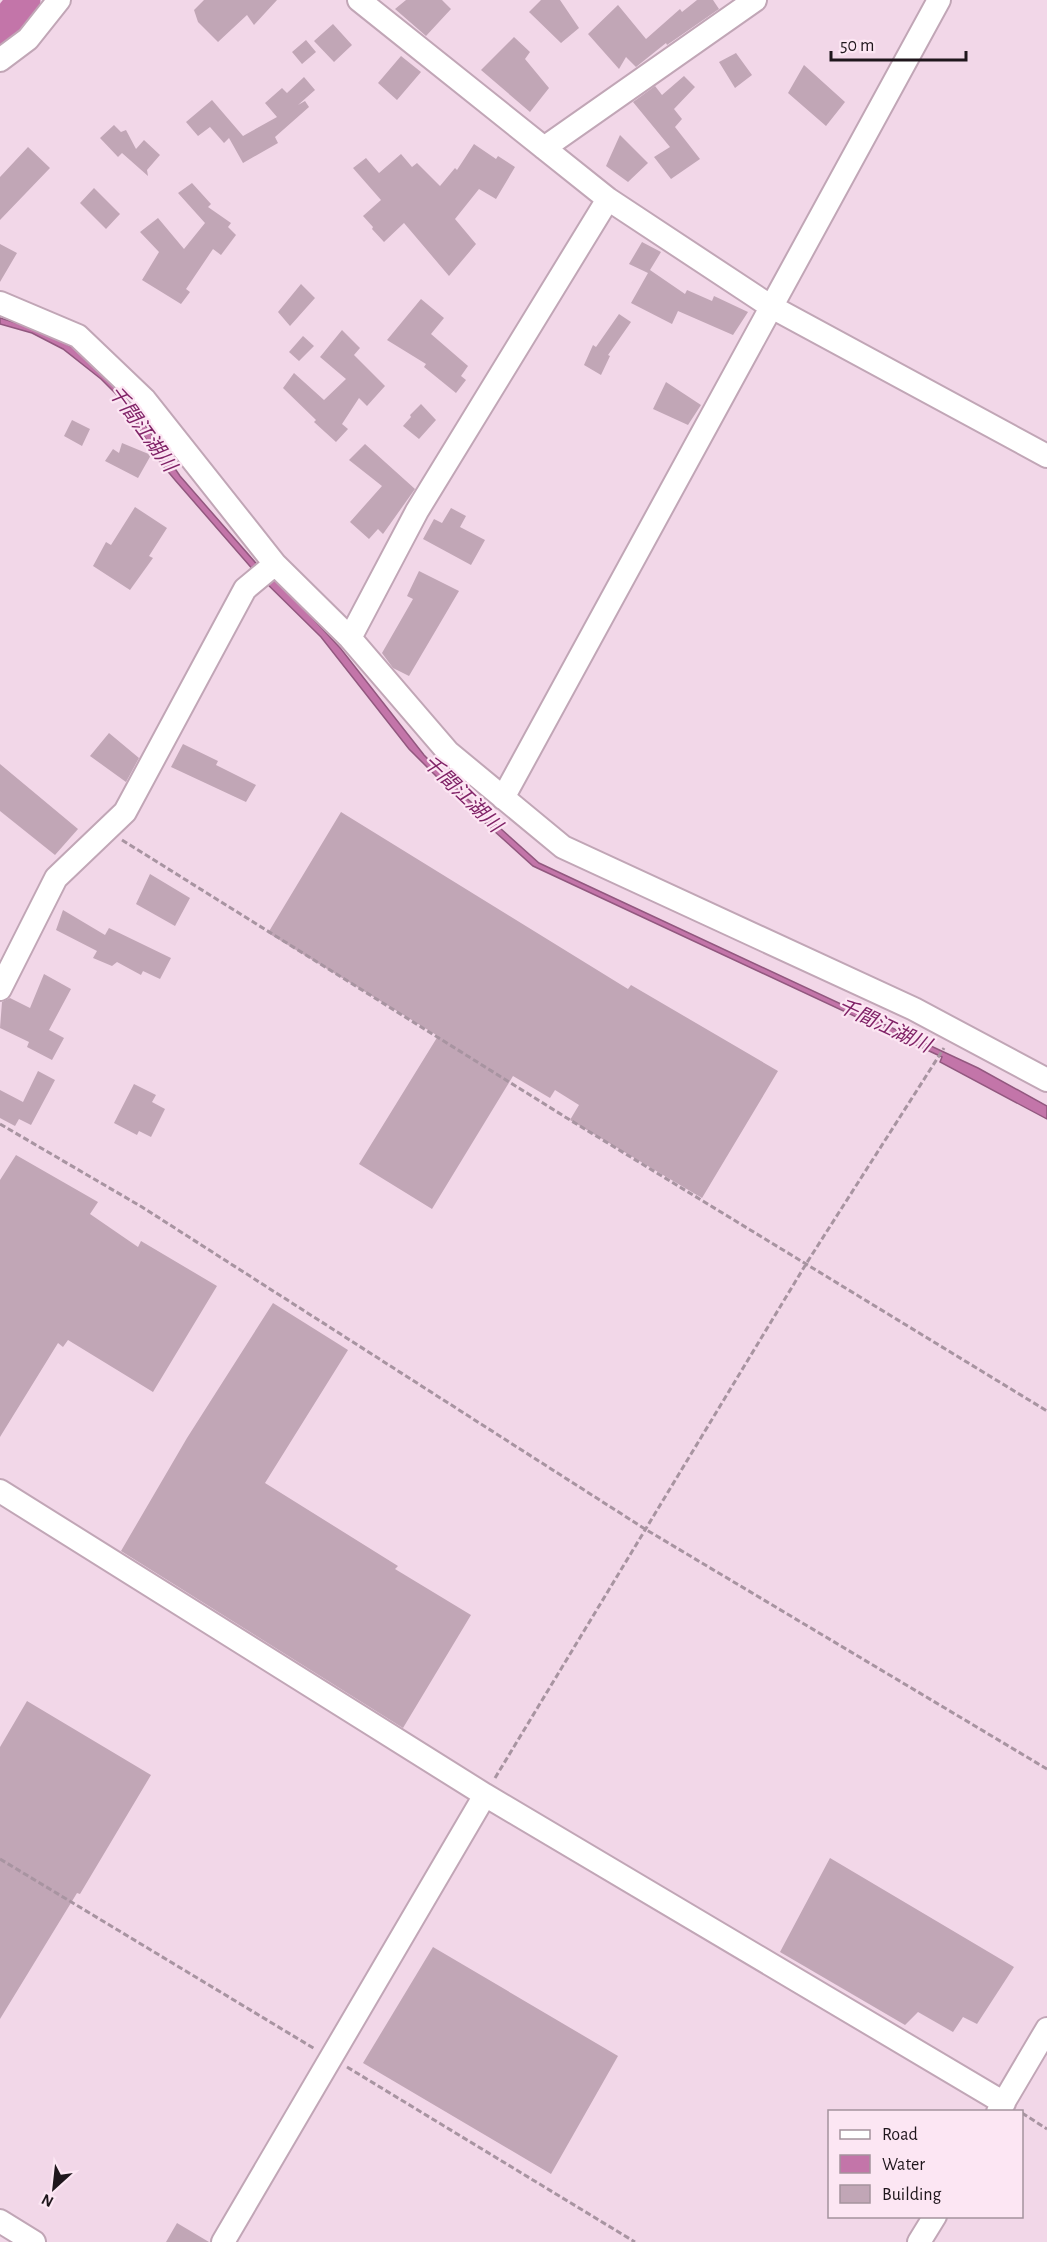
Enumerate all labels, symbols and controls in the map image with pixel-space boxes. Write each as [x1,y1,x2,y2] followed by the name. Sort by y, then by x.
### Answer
[831,24,966,62] scale bar
[840,37,874,55] text: 50 m
[105,382,181,477] water label: 千間江湖川
[419,751,507,837] water label: 千間江湖川
[834,995,936,1057] water label: 千間江湖川
[828,2110,1023,2218] legend
[882,2126,918,2144] text: Road
[882,2156,925,2174] text: Water
[24,2158,84,2218] north arrow
[882,2186,942,2204] text: Building
[39,2191,56,2210] text: N

